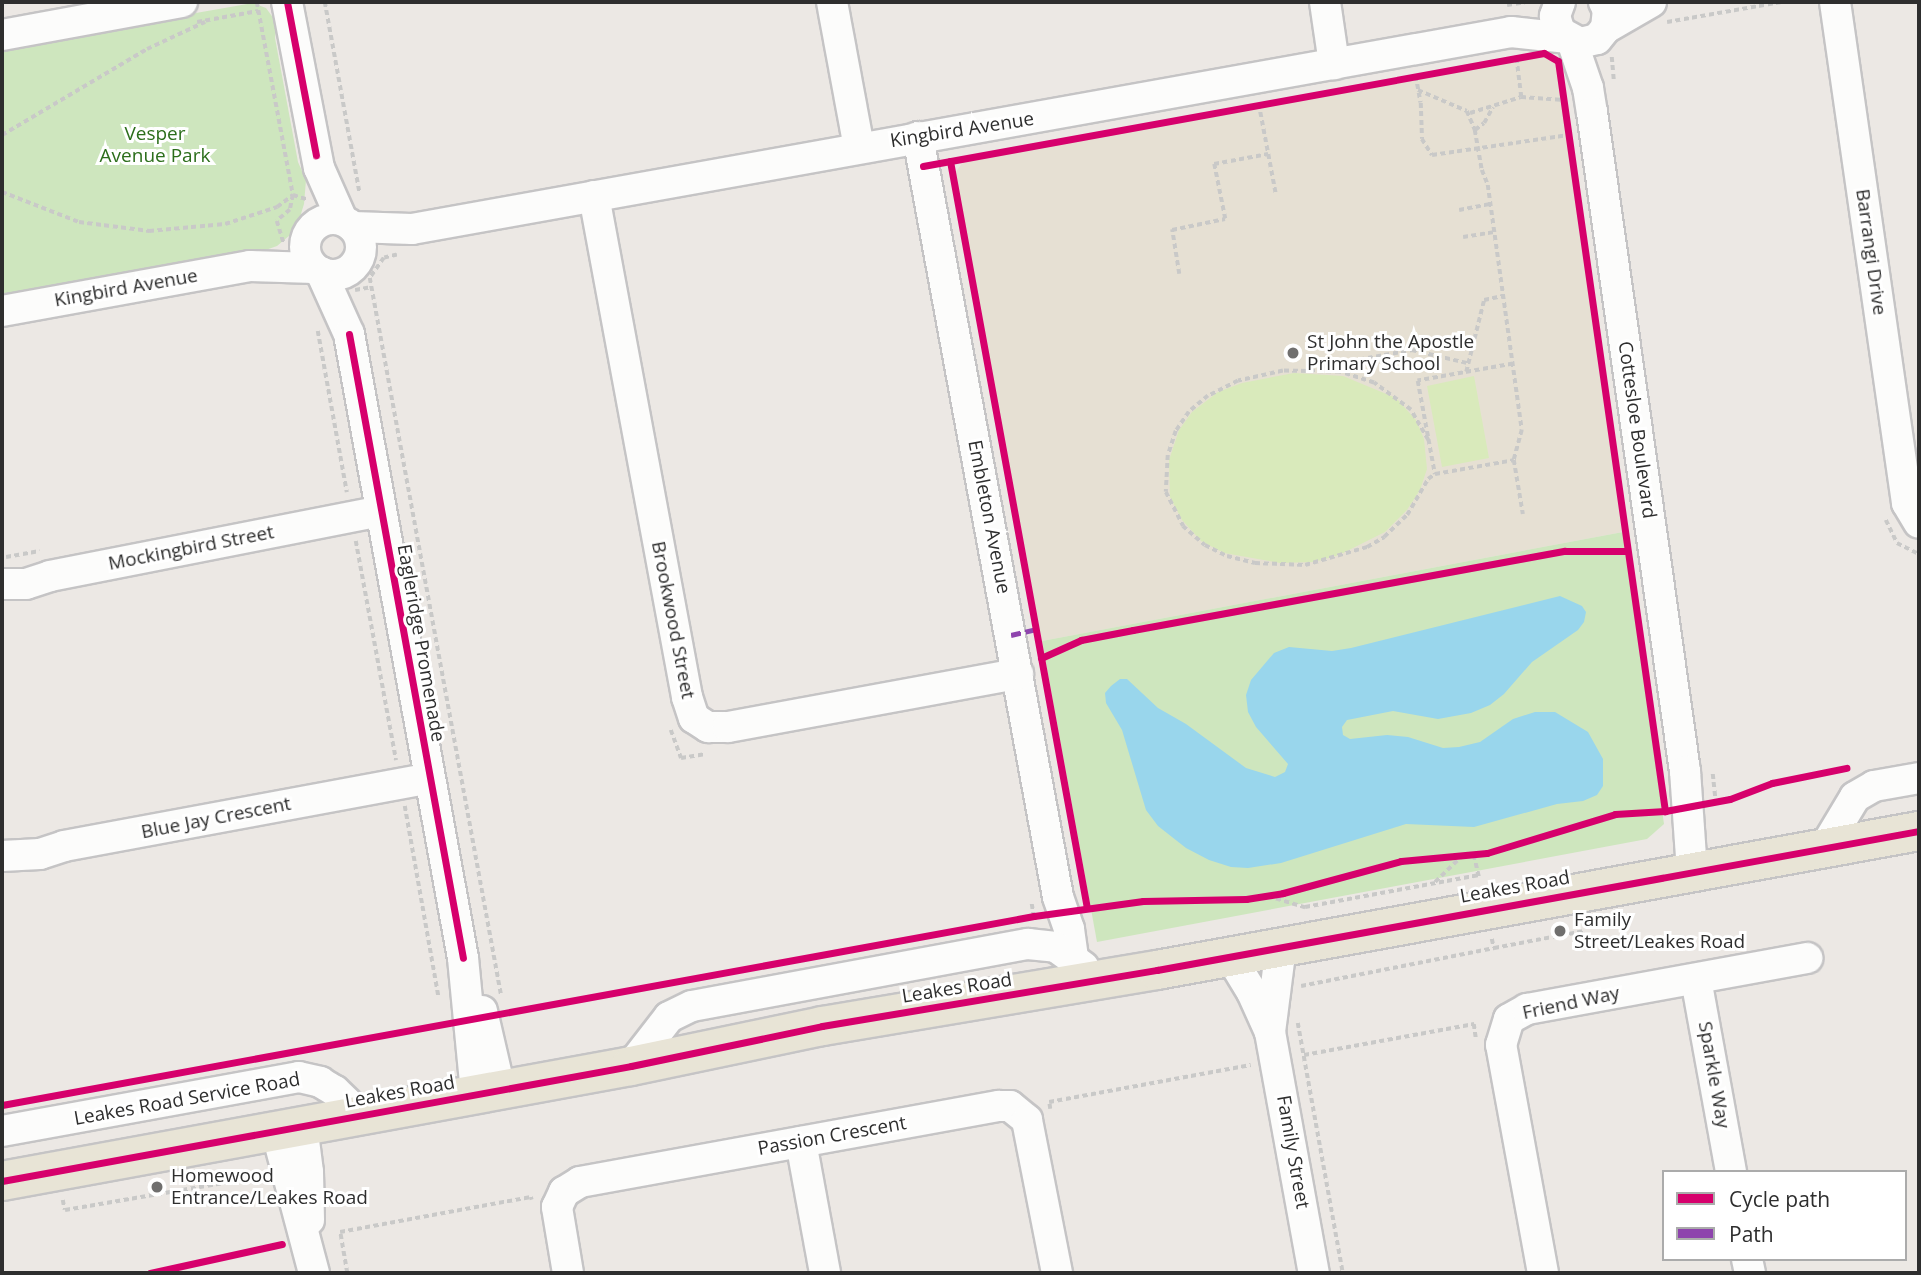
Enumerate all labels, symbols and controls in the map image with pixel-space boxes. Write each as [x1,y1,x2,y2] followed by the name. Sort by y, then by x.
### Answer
[888,107,1036,153] street label: Kingbird Avenue
[100,123,210,167] park label: Vesper Avenue Park
[1851,187,1891,317] street label: Barrangi Drive
[52,264,200,312] street label: Kingbird Avenue
[1307,331,1474,375] place label: St John the Apostle Primary School
[1613,340,1661,520] street label: Cottesloe Boulevard
[1285,345,1301,361] marker: St John the Apostle Primary School
[963,438,1015,596] street label: Embleton Avenue
[106,521,276,575] street label: Mockingbird Street
[647,539,699,701] street label: Brookwood Street
[392,542,450,744] street label: Eagleridge Promenade
[139,792,293,844] street label: Blue Jay Crescent
[1458,866,1572,908] street label: Leakes Road
[1574,909,1745,953] place label: Family Street/Leakes Road
[1552,923,1568,939] marker: Family Street/Leakes Road
[900,968,1014,1008] street label: Leakes Road
[1520,982,1622,1024] street label: Friend Way
[1693,1020,1735,1130] street label: Sparkle Way
[72,1068,302,1130] street label: Leakes Road Service Road
[343,1071,457,1113] street label: Leakes Road
[1272,1093,1314,1211] street label: Family Street
[756,1112,908,1160] street label: Passion Crescent
[171,1165,368,1209] place label: Homewood Entrance/Leakes Road
[1662,1170,1907,1261] legend
[149,1179,165,1195] marker: Homewood Entrance/Leakes Road
[1729,1185,1830,1213] text: Cycle path
[1729,1220,1774,1248] text: Path

